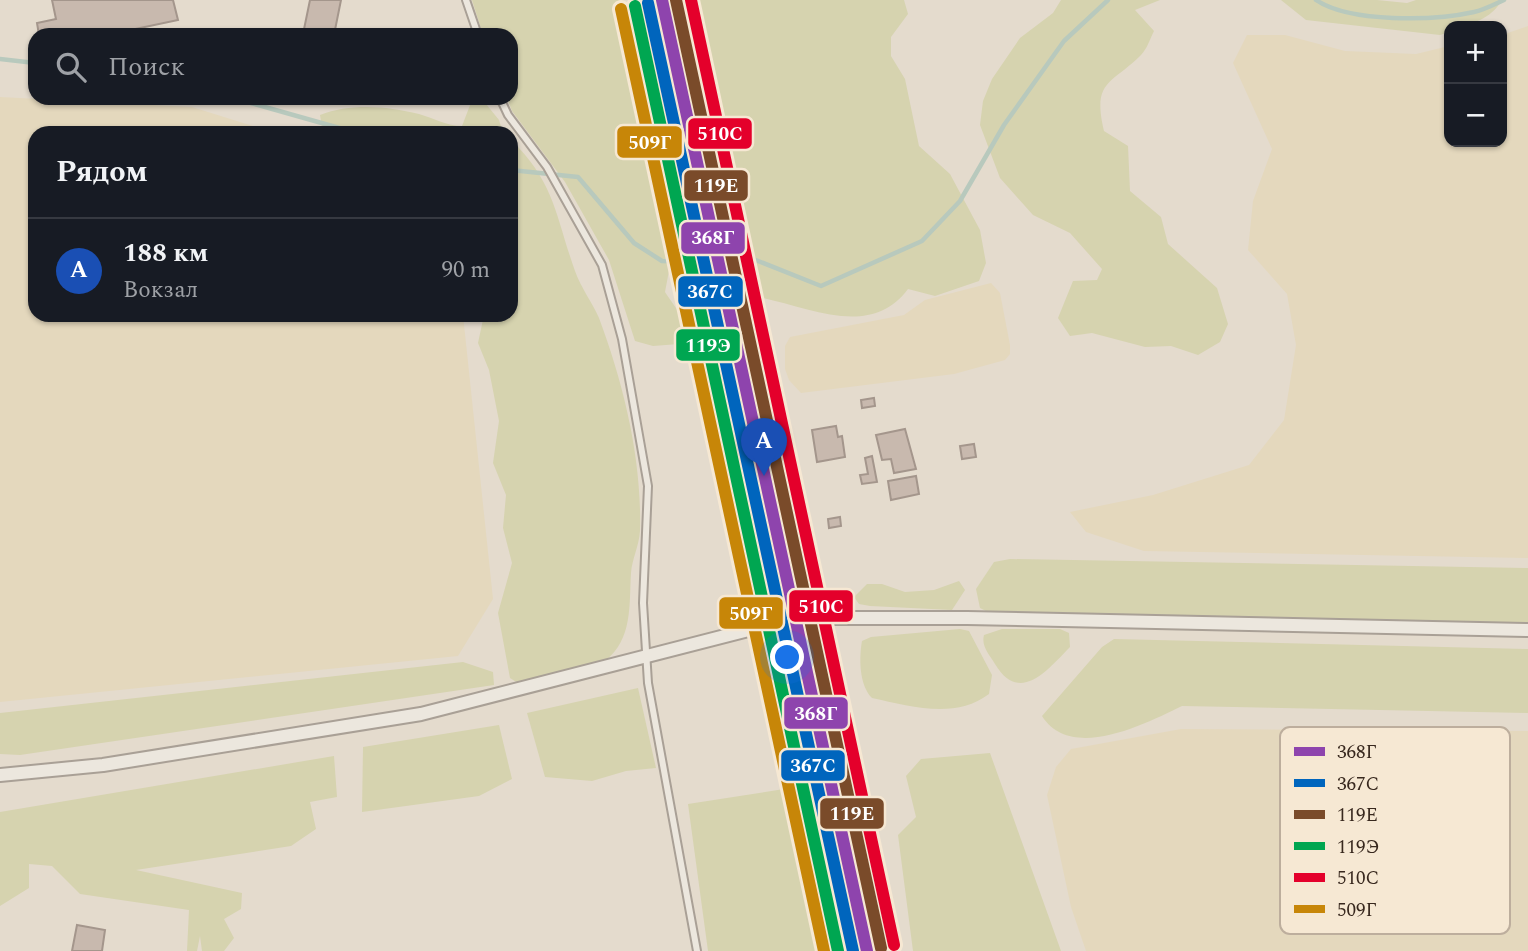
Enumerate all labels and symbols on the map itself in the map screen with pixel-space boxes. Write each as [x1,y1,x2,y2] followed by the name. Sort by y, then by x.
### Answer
[687,117,753,150] line badge: 510С
[697,120,743,149] text: 510С
[616,125,683,159] line badge: 509Г
[628,129,672,158] text: 509Г
[683,169,749,202] line badge: 119Е
[694,172,738,201] text: 119Е
[680,221,746,255] line badge: 368Г
[691,224,735,253] text: 368Г
[677,275,744,308] line badge: 367С
[687,278,733,307] text: 367С
[675,328,741,362] line badge: 119Э
[685,332,731,361] text: 119Э
[741,418,787,476] pin: A
[788,589,854,623] line badge: 510С
[798,593,844,622] text: 510С
[718,596,784,630] line badge: 509Г
[729,600,773,629] text: 509Г
[770,640,804,674] your location
[783,696,849,730] line badge: 368Г
[794,700,838,729] text: 368Г
[1280,727,1510,934] legend
[1337,738,1377,767] text: 368Г
[780,749,846,782] line badge: 367С
[790,752,836,781] text: 367С
[1337,770,1379,799] text: 367С
[819,797,885,830] line badge: 119Е
[830,800,874,829] text: 119Е
[1337,801,1378,830] text: 119Е
[1337,833,1379,862] text: 119Э
[1337,864,1379,893] text: 510С
[1337,896,1377,925] text: 509Г

